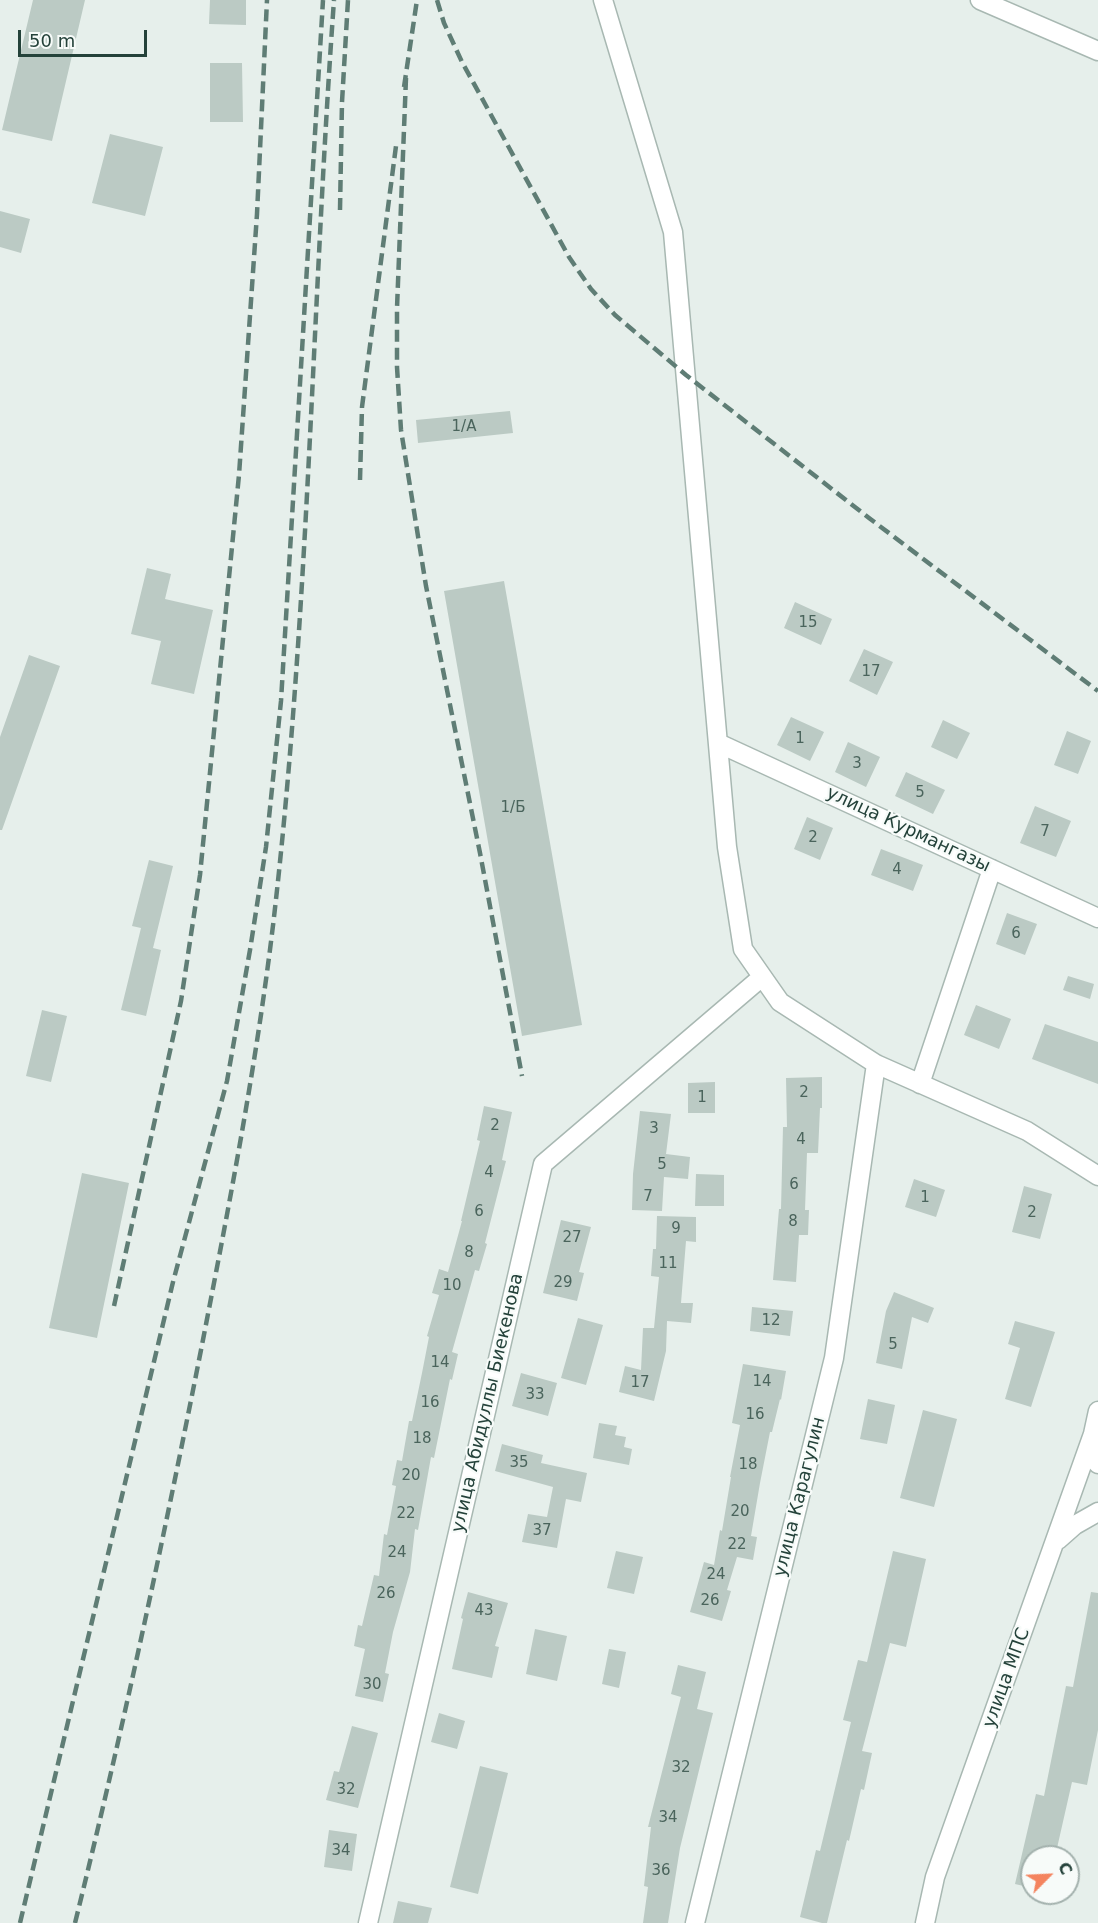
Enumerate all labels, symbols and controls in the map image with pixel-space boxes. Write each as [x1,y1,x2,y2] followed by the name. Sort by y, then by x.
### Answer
[21,18,150,56] scale bar
[29,30,75,51] text: 50 m
[452,418,476,436] house number: 1/А
[798,614,818,632] house number: 15
[861,663,881,681] house number: 17
[795,730,805,748] house number: 1
[852,755,862,773] house number: 3
[823,783,993,877] street label: улица Курмангазы
[915,784,925,802] house number: 5
[501,799,525,817] house number: 1/Б
[1040,823,1050,841] house number: 7
[808,829,818,847] house number: 2
[892,861,902,879] house number: 4
[1011,925,1021,943] house number: 6
[799,1084,809,1102] house number: 2
[697,1089,707,1107] house number: 1
[490,1117,500,1135] house number: 2
[649,1120,659,1138] house number: 3
[796,1131,806,1149] house number: 4
[657,1156,667,1174] house number: 5
[484,1164,494,1182] house number: 4
[789,1176,799,1194] house number: 6
[643,1188,653,1206] house number: 7
[920,1189,930,1207] house number: 1
[474,1203,484,1221] house number: 6
[1027,1204,1037,1222] house number: 2
[788,1213,798,1231] house number: 8
[671,1220,681,1238] house number: 9
[562,1229,582,1247] house number: 27
[464,1244,474,1262] house number: 8
[658,1255,678,1273] house number: 11
[448,1271,528,1535] street label: улица Абидуллы Биекенова
[553,1274,573,1292] house number: 29
[442,1277,462,1295] house number: 10
[761,1312,781,1330] house number: 12
[888,1336,898,1354] house number: 5
[430,1354,450,1372] house number: 14
[752,1373,772,1391] house number: 14
[630,1374,650,1392] house number: 17
[525,1386,545,1404] house number: 33
[420,1394,440,1412] house number: 16
[745,1406,765,1424] house number: 16
[770,1415,830,1579] street label: улица Карагулин
[412,1430,432,1448] house number: 18
[509,1454,529,1472] house number: 35
[738,1456,758,1474] house number: 18
[401,1467,421,1485] house number: 20
[730,1503,750,1521] house number: 20
[396,1505,416,1523] house number: 22
[532,1522,552,1540] house number: 37
[727,1536,747,1554] house number: 22
[387,1544,407,1562] house number: 24
[706,1566,726,1584] house number: 24
[376,1585,396,1603] house number: 26
[700,1592,720,1610] house number: 26
[474,1602,494,1620] house number: 43
[979,1625,1035,1731] street label: улица МПС
[362,1676,382,1694] house number: 30
[671,1759,691,1777] house number: 32
[336,1781,356,1799] house number: 32
[658,1809,678,1827] house number: 34
[331,1842,351,1860] house number: 34
[1020,1845,1080,1905] north arrow
[1054,1859,1076,1878] text: С
[651,1862,671,1880] house number: 36

